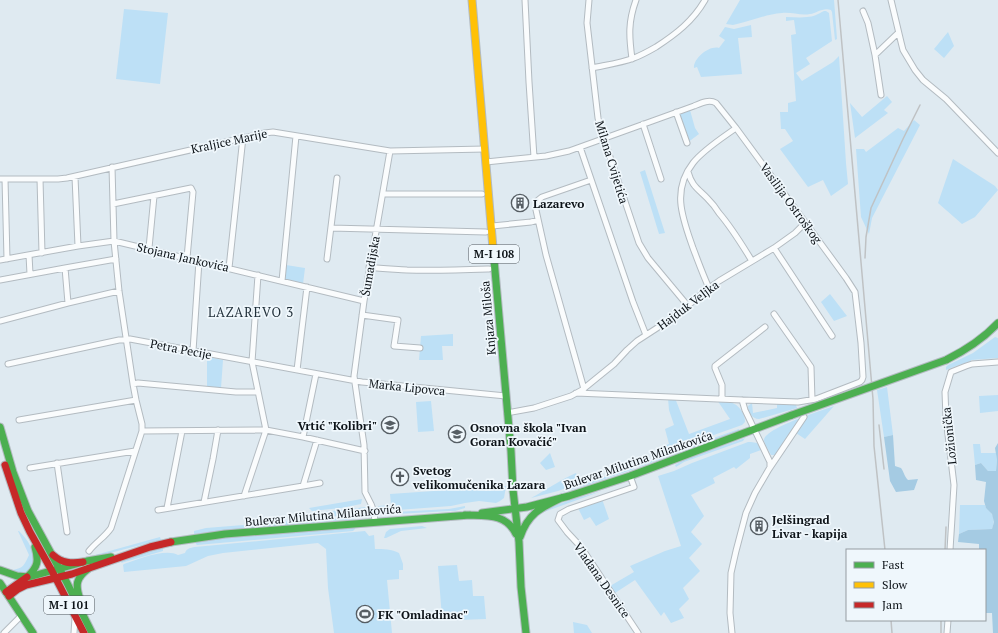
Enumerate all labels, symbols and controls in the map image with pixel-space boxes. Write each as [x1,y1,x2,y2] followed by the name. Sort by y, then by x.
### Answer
[592,119,632,205] street label: Milana Cvijetića
[189,126,269,156] street label: Kraljice Marije
[757,160,826,247] street label: Vasilija Ostroškog
[510,193,530,213] building icon: Lazarevo
[533,196,584,211] place label: Lazarevo
[357,235,383,297] street label: Šumadijska
[135,239,231,275] street label: Stojana Jankovića
[469,245,519,263] road number: M-I 108
[654,277,722,333] street label: Hajduk Veljka
[477,280,499,356] street label: Knjaza Miloša
[208,303,294,321] district label: LAZAREVO 3
[149,336,213,362] street label: Petra Pecije
[368,376,446,398] street label: Marka Lipovca
[939,406,959,466] street label: Ložionička
[380,415,400,435] school or university icon: Vrtić "Kolibri"
[297,418,377,433] place label: Vrtić "Kolibri"
[470,420,587,449] place label: Osnovna škola "Ivan Goran Kovačić"
[447,424,467,444] school or university icon: Osnovna škola "Ivan Goran Kovačić"
[561,427,715,493] street label: Bulevar Milutina Milankovića
[412,463,546,492] place label: Svetog velikomučenika Lazara
[390,467,410,487] church icon: Svetog velikomučenika Lazara
[244,501,402,529] street label: Bulevar Milutina Milankovića
[772,512,848,541] place label: Jelšingrad Livar - kapija
[749,516,769,536] building icon: Jelšingrad Livar - kapija
[570,539,634,621] street label: Vladana Desnice
[846,549,986,621] legend
[882,557,905,572] text: Fast
[882,577,908,592] text: Slow
[44,596,94,614] road number: M-I 101
[882,597,903,612] text: Jam
[355,604,375,624] sports icon: FK "Omladinac"
[378,607,468,622] place label: FK "Omladinac"

